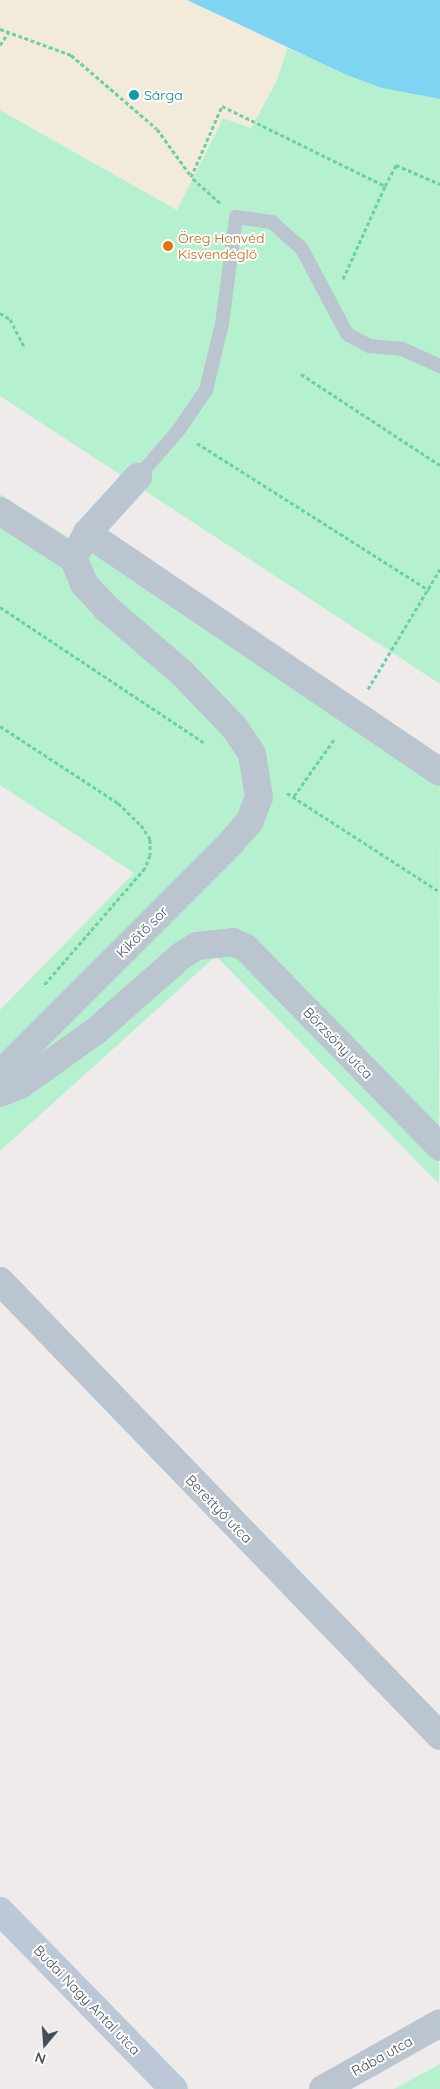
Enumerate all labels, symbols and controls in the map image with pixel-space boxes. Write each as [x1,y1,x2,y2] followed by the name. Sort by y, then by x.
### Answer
[144,87,183,103] place label: Sárga
[128,89,140,101] marker: Sárga
[178,230,264,262] place label: Öreg Honvéd Kisvendéglő
[162,240,174,252] marker: Öreg Honvéd Kisvendéglő
[113,903,171,961] street label: Kikötő sor
[300,1004,376,1082] street label: Börzsöny utca
[182,1471,256,1547] street label: Berettyó utca
[30,1942,144,2058] street label: Budai Nagy Antal utca
[20,2019,70,2069] north arrow
[349,2032,415,2080] street label: Rába utca

